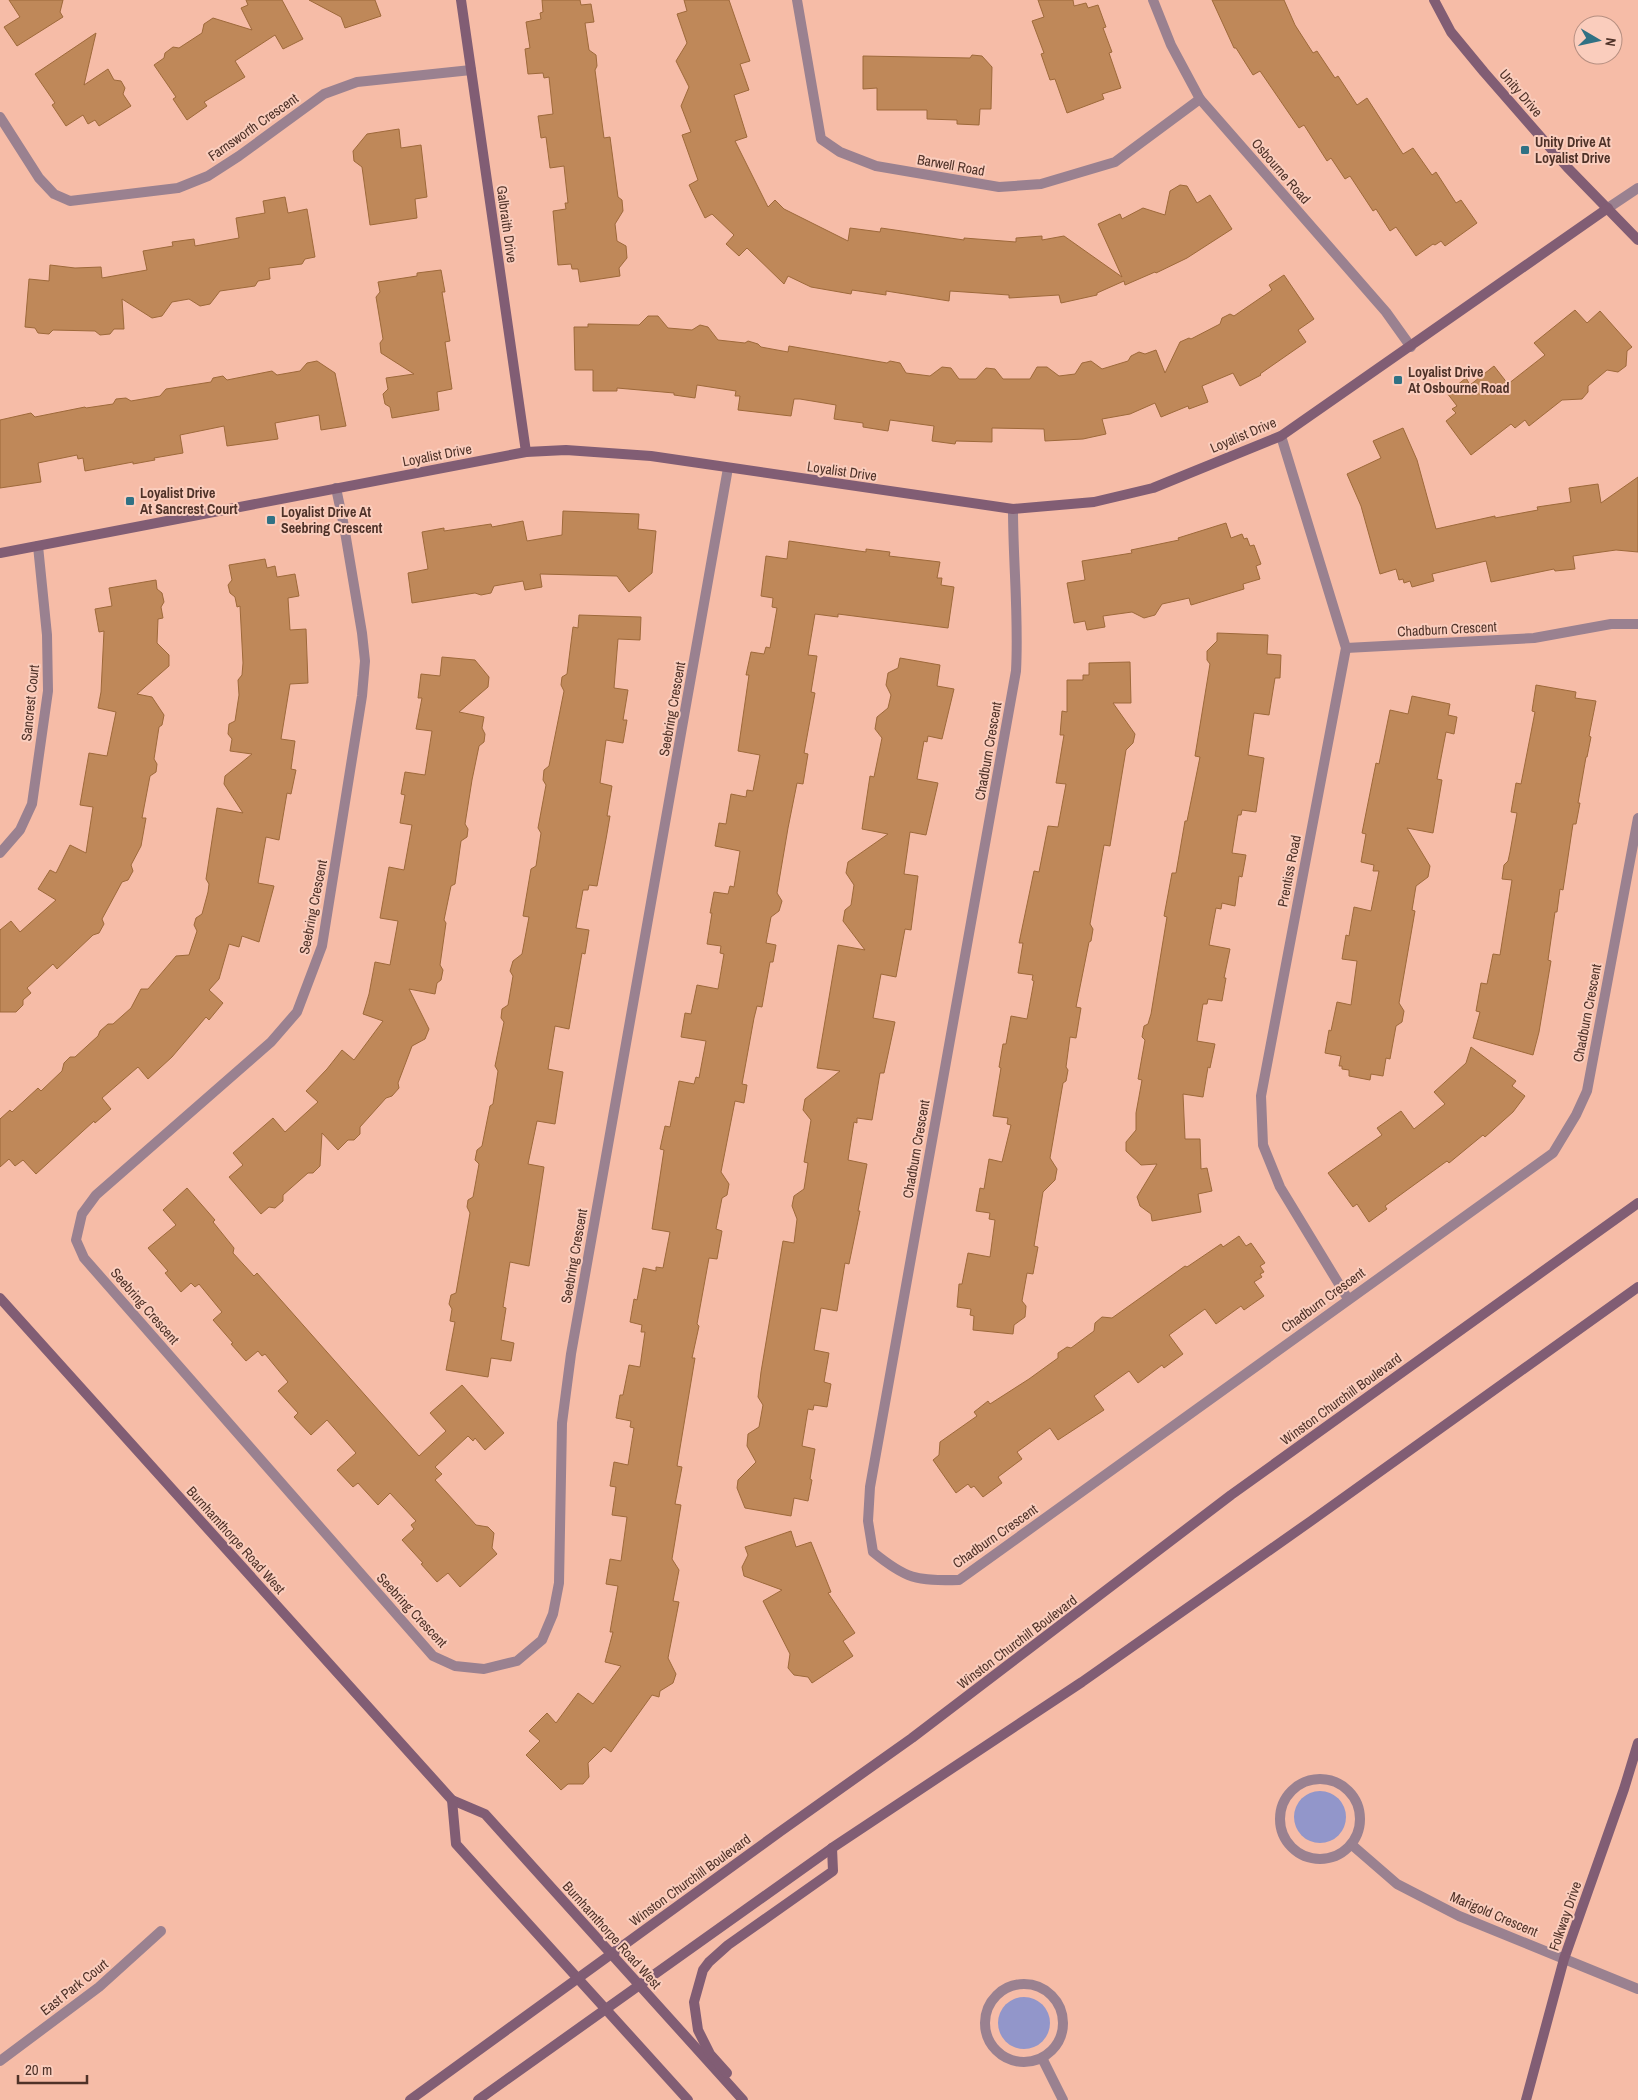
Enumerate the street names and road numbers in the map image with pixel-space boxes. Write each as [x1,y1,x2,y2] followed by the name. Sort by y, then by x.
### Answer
[1495,65,1547,121] street label: Unity Drive
[204,89,302,165] street label: Farnsworth Crescent
[1248,135,1314,207] street label: Osbourne Road
[916,150,986,180] street label: Barwell Road
[493,184,521,264] street label: Galbraith Drive
[1207,413,1279,457] street label: Loyalist Drive
[401,439,473,471] street label: Loyalist Drive
[806,457,878,485] street label: Loyalist Drive
[1397,617,1497,641] street label: Chadburn Crescent
[655,660,689,758] street label: Seebring Crescent
[17,664,43,742] street label: Sancrest Court
[970,700,1006,802] street label: Chadburn Crescent
[1273,834,1305,908] street label: Prentiss Road
[295,858,331,956] street label: Seebring Crescent
[1569,962,1605,1064] street label: Chadburn Crescent
[898,1098,934,1200] street label: Chadburn Crescent
[557,1207,591,1305] street label: Seebring Crescent
[1277,1263,1369,1337] street label: Chadburn Crescent
[107,1264,183,1348] street label: Seebring Crescent
[1277,1349,1405,1449] street label: Winston Churchill Boulevard
[183,1482,289,1598] street label: Burnhamthorpe Road West
[949,1500,1041,1572] street label: Chadburn Crescent
[373,1569,451,1651] street label: Seebring Crescent
[953,1591,1081,1693] street label: Winston Churchill Boulevard
[626,1830,754,1930] street label: Winston Churchill Boulevard
[559,1877,665,1993] street label: Burnhamthorpe Road West
[1545,1879,1585,1953] street label: Folkway Drive
[1447,1887,1541,1941] street label: Marigold Crescent
[37,1955,111,2019] street label: East Park Court

